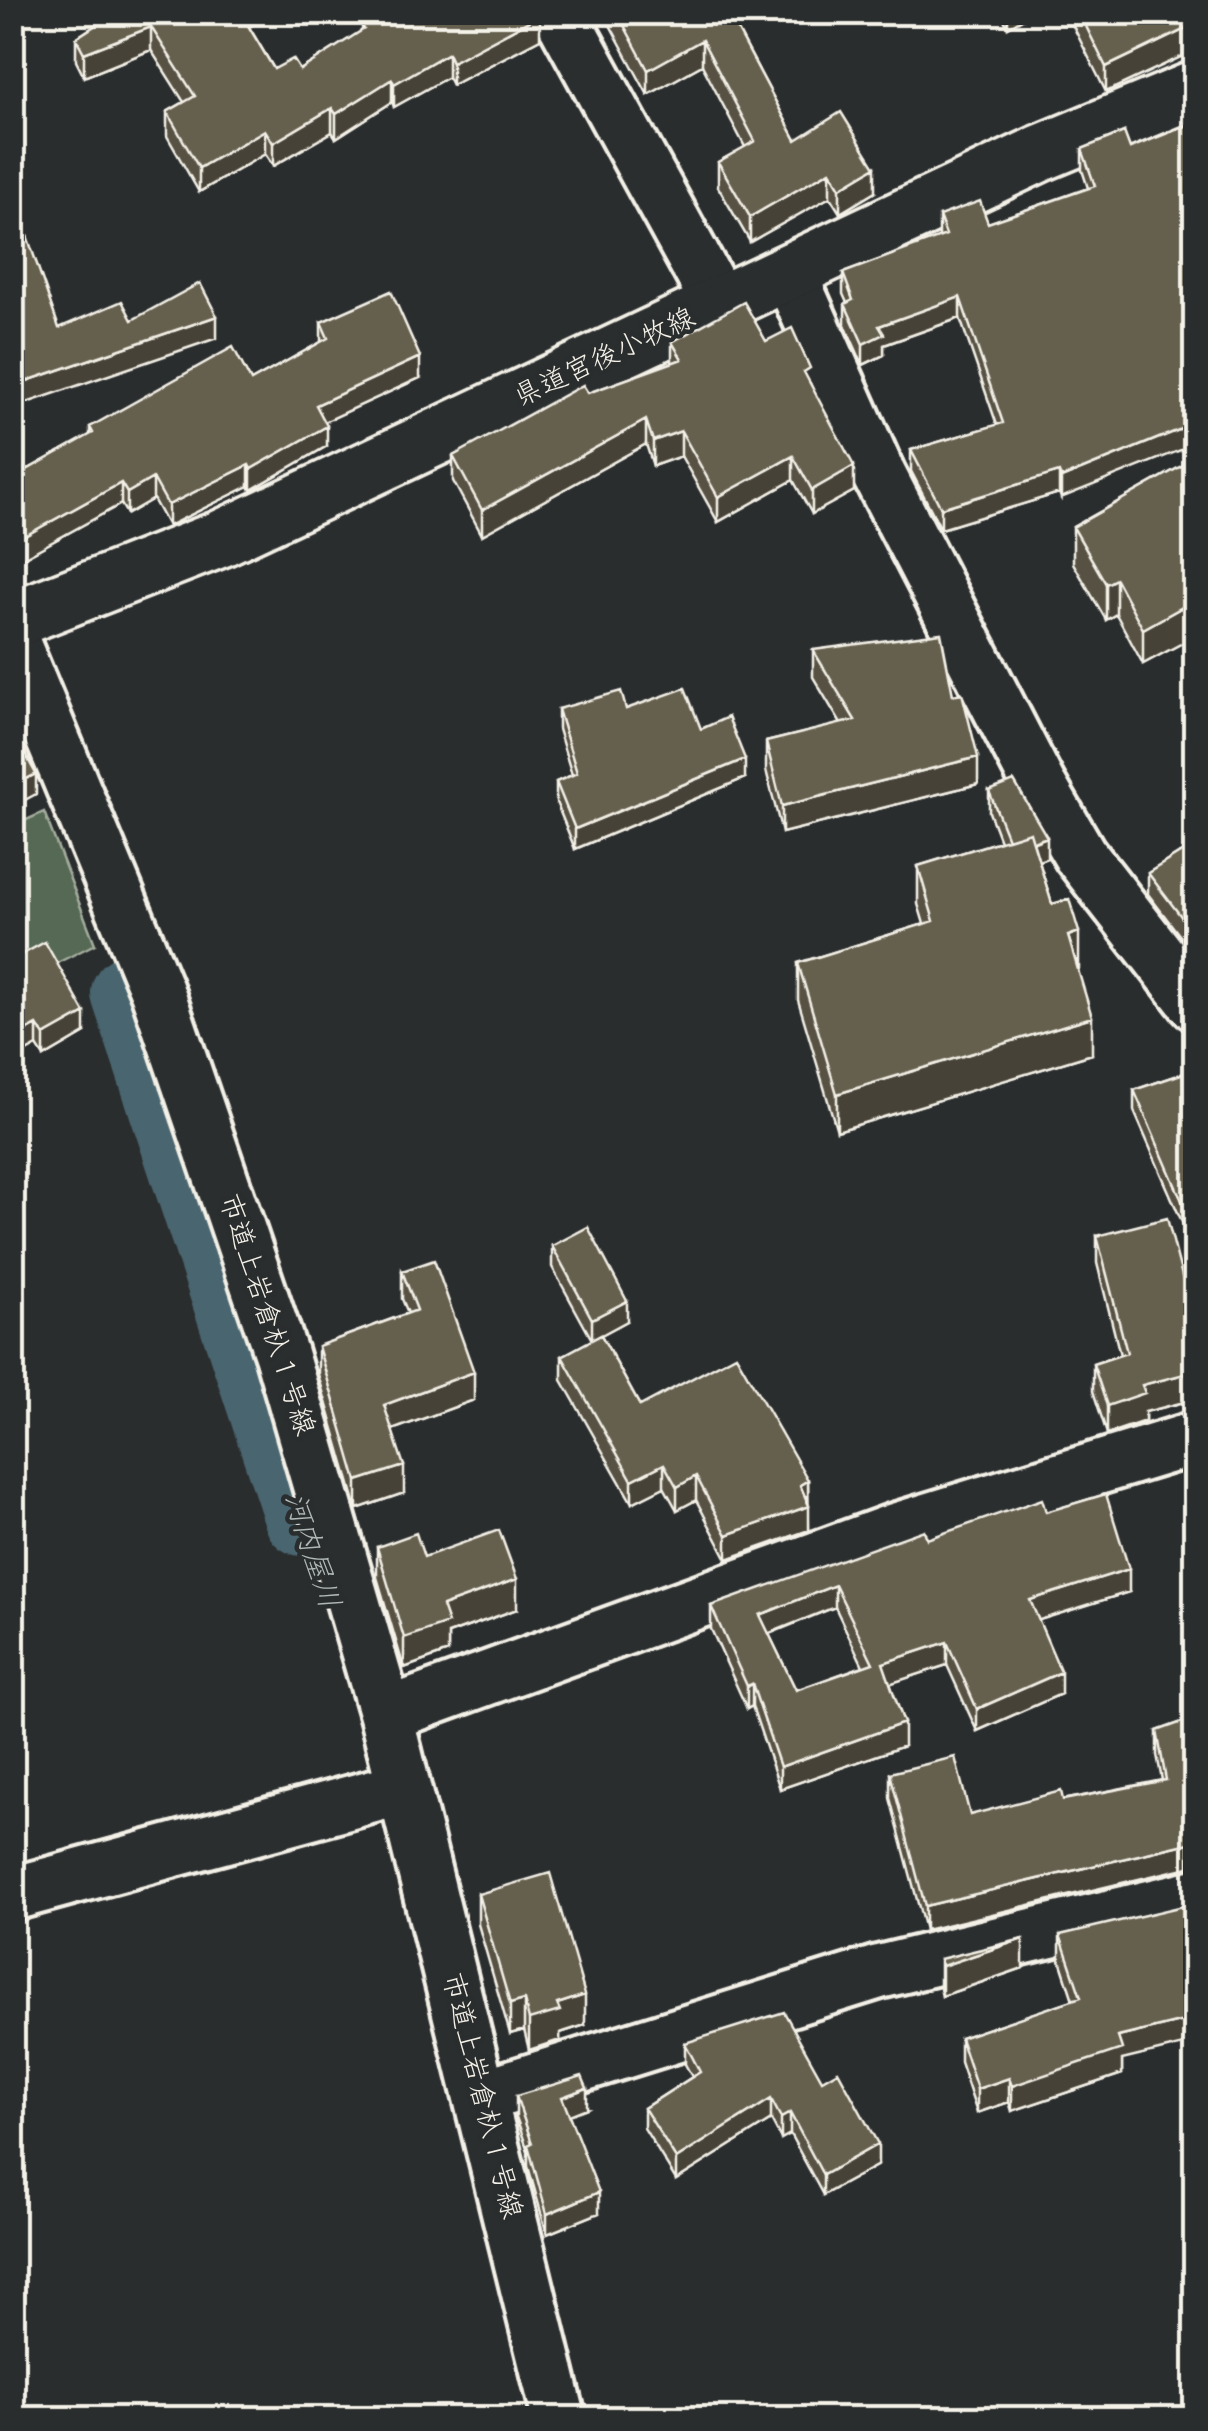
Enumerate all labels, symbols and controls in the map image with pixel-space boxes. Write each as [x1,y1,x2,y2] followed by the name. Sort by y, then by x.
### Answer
[507,296,703,420] street label: 県道宮後小牧線
[206,1188,326,1442] street label: 市道上岩倉杁１号線
[270,1487,352,1615] water label: 河内屋川
[429,1968,533,2224] street label: 市道上岩倉杁１号線

